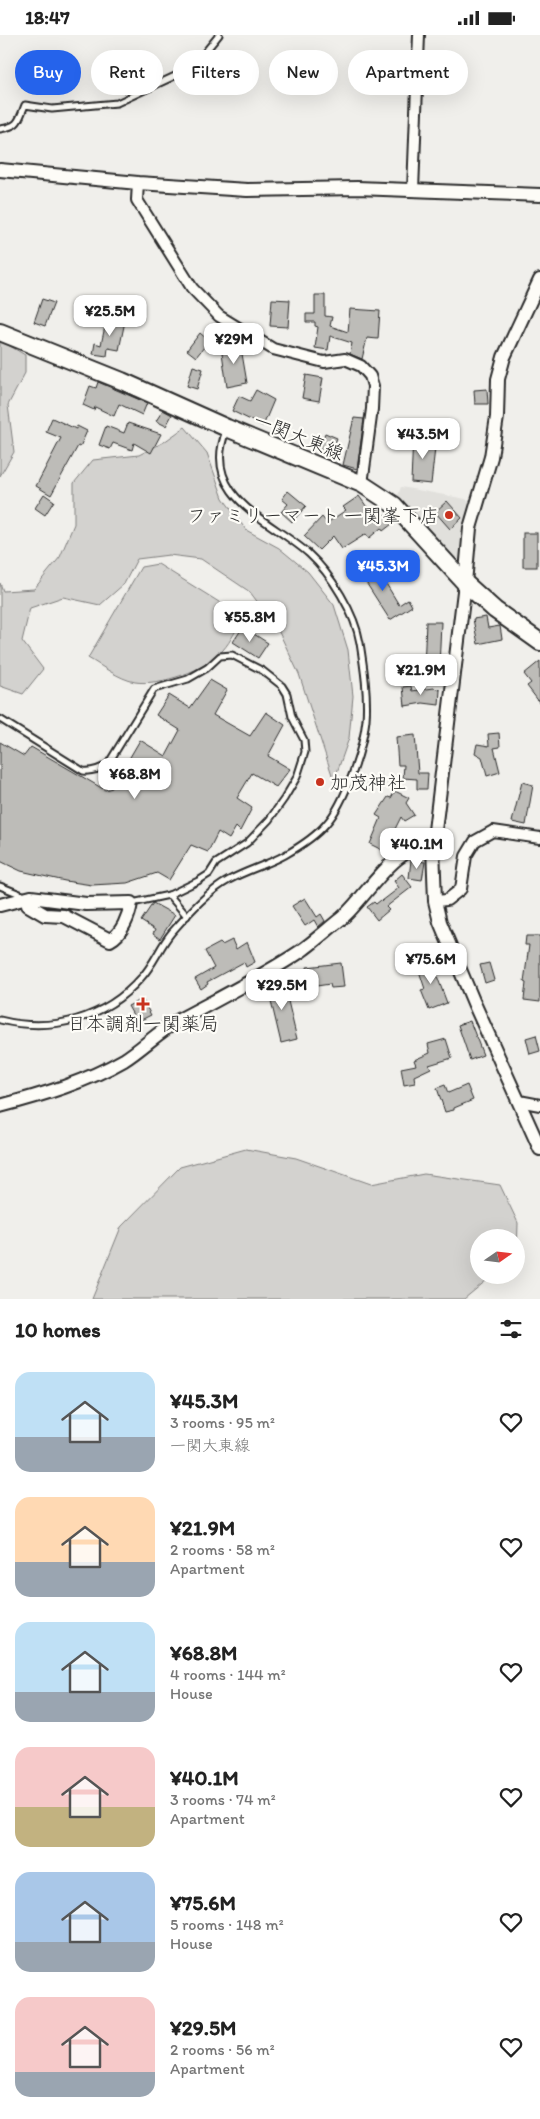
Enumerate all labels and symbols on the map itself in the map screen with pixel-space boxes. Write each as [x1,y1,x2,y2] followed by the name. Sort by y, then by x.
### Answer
[69,295,151,337] pin: ¥25.5M
[204,323,264,365] pin: ¥29M
[250,408,347,465] street label: 一関大東線
[382,417,464,460] pin: ¥43.5M
[187,504,439,527] place label: ファミリーマート 一関峯下店
[443,509,455,521] marker: ファミリーマート 一関峯下店
[342,549,424,592] pin: ¥45.3M
[209,601,291,643] pin: ¥55.8M
[380,653,462,696] pin: ¥21.9M
[94,757,176,800] pin: ¥68.8M
[330,771,406,794] place label: 加茂神社
[314,776,326,788] marker: 加茂神社
[376,827,458,870] pin: ¥40.1M
[390,943,472,985] pin: ¥75.6M
[241,969,323,1011] pin: ¥29.5M
[137,998,149,1010] marker: 日本調剤一関薬局
[67,1012,219,1035] place label: 日本調剤一関薬局
[470,1229,525,1284] north arrow

